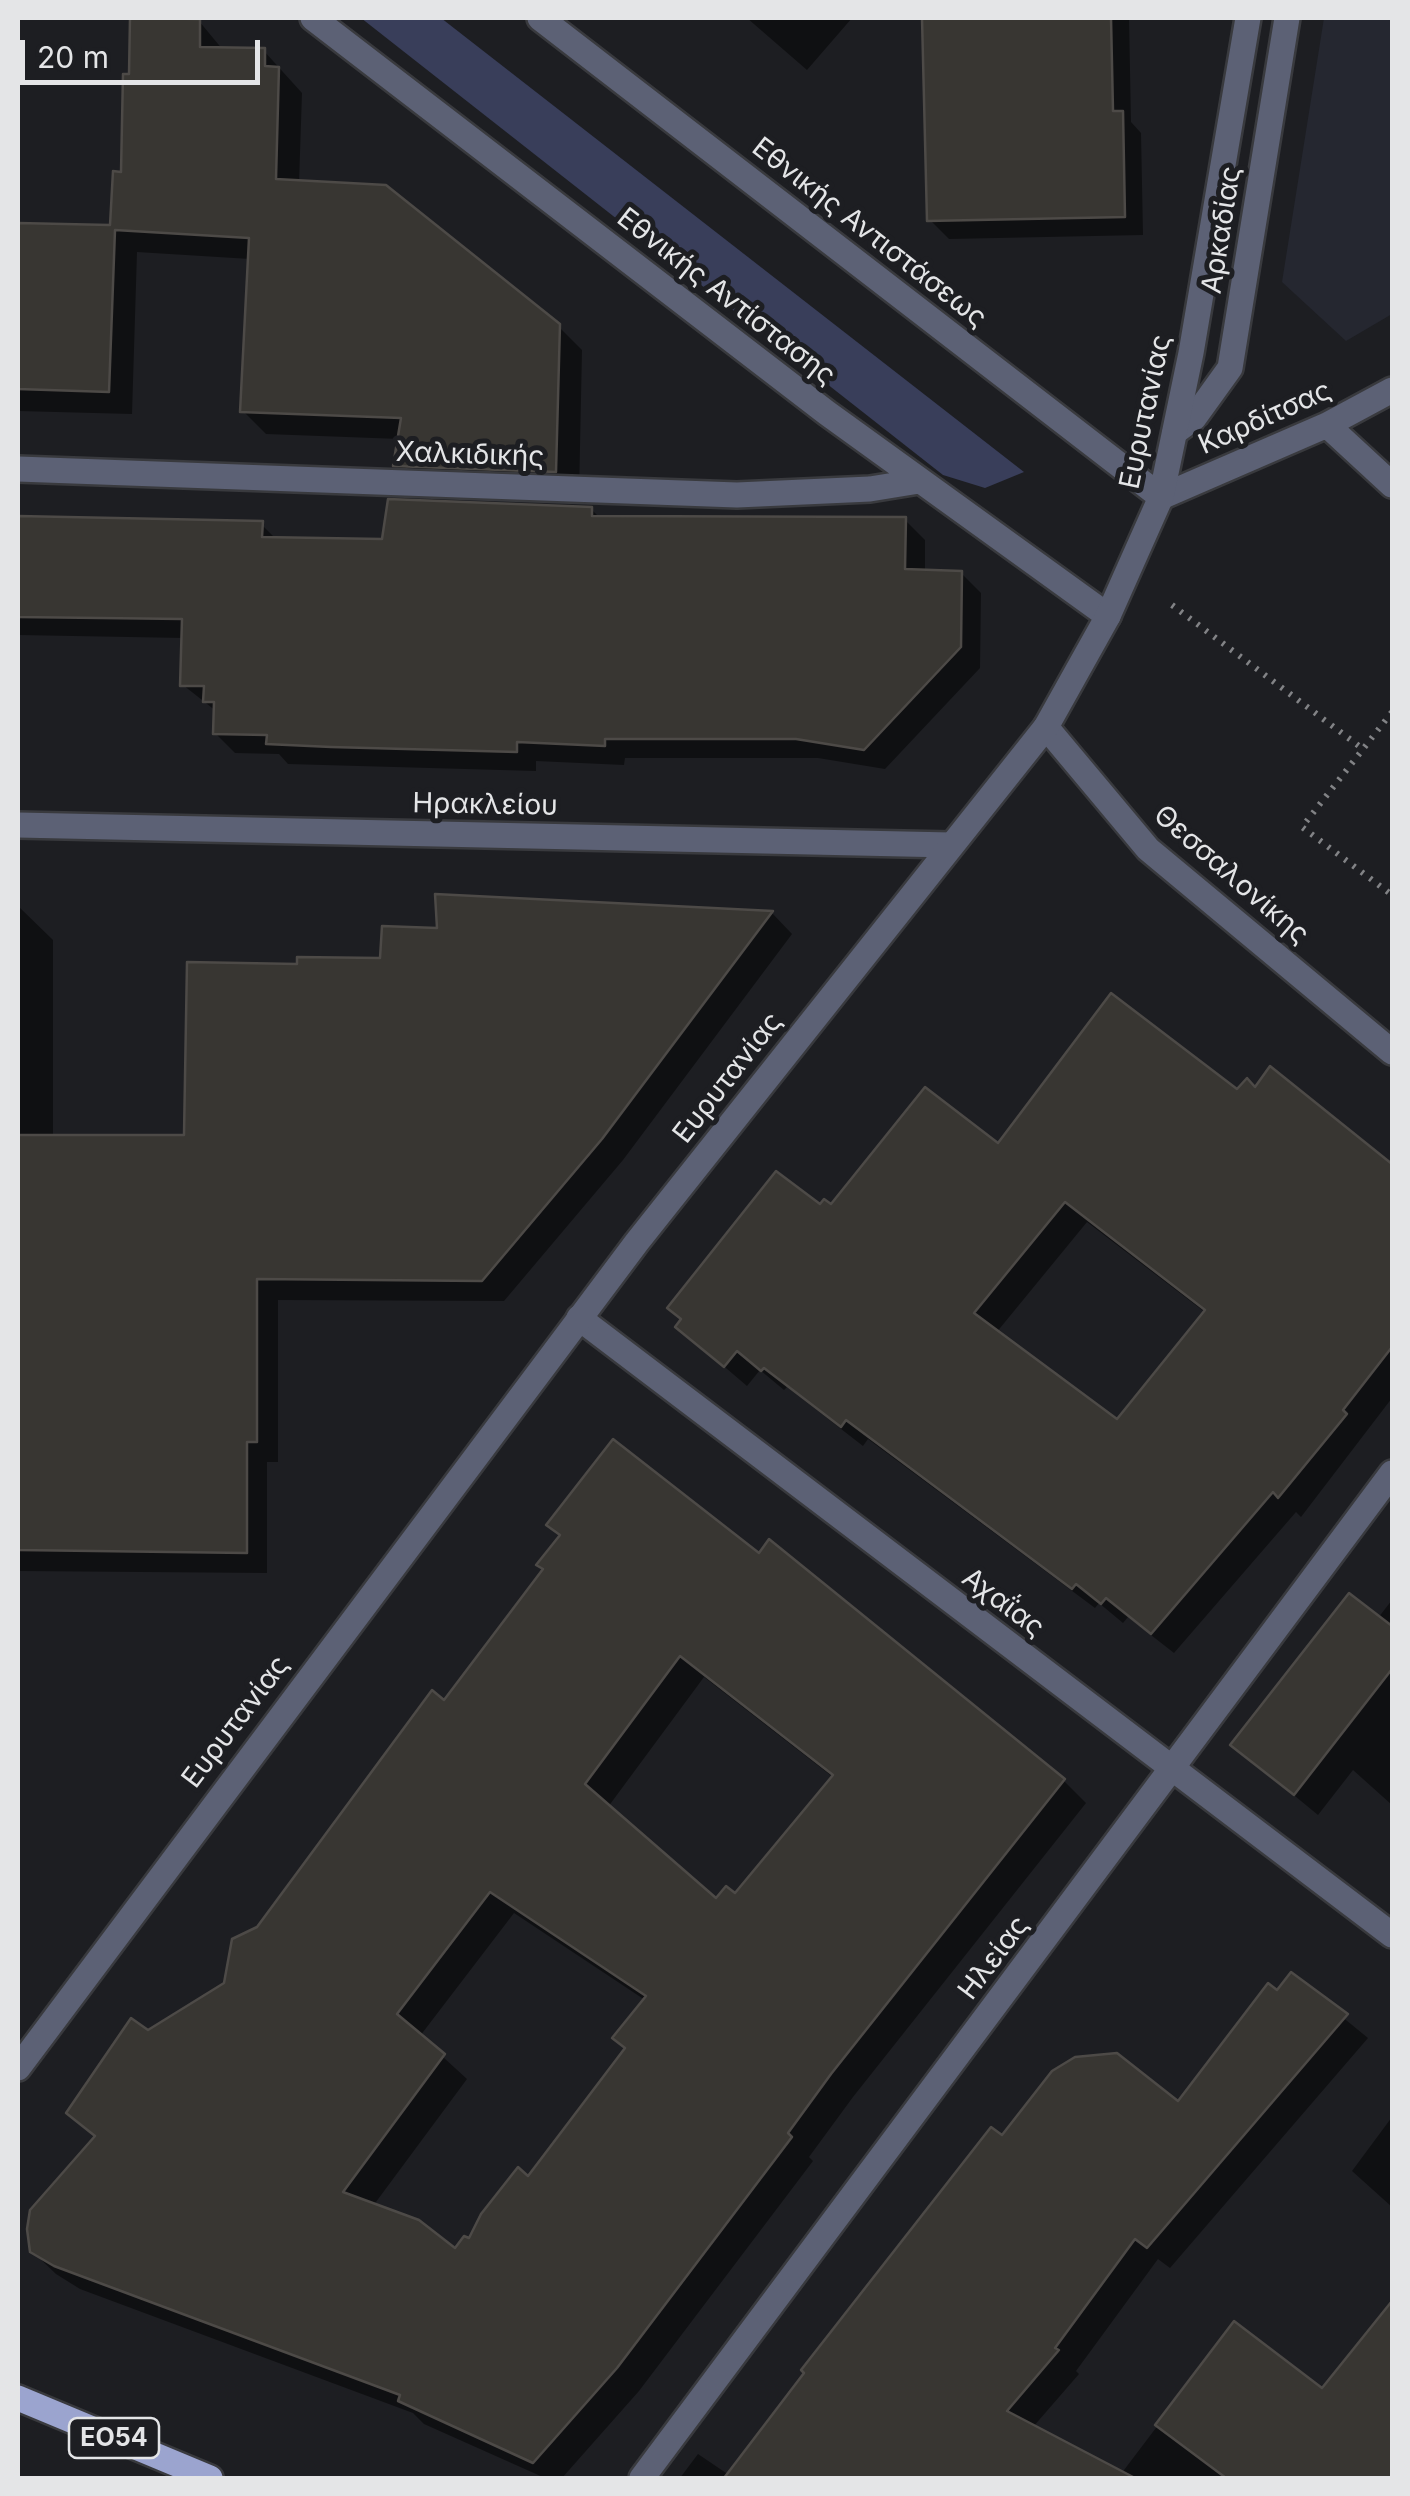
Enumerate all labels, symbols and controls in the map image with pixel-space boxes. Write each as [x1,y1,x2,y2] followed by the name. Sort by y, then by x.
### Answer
[25,20,265,82] scale bar
[37,39,109,75] text: 20 m
[745,131,993,335] street label: Εθνικής Αντιστάσεως
[1195,164,1249,296] street label: Αρκαδίας
[610,201,842,393] street label: Εθνικής Αντίστασης
[1113,332,1179,492] street label: Ευρυτανίας
[1193,374,1337,462] street label: Καρδίτσας
[395,436,545,474] street label: Χαλκιδικής
[412,787,558,823] street label: Ηρακλείου
[1147,798,1315,952] street label: Θεσσαλονίκης
[666,1006,790,1150] street label: Ευρυτανίας
[955,1561,1051,1645] street label: Αχαΐας
[175,1649,297,1795] street label: Ευρυτανίας
[952,1910,1036,2006] street label: Ηλείας
[69,2418,159,2458] road number: ΕΟ54

